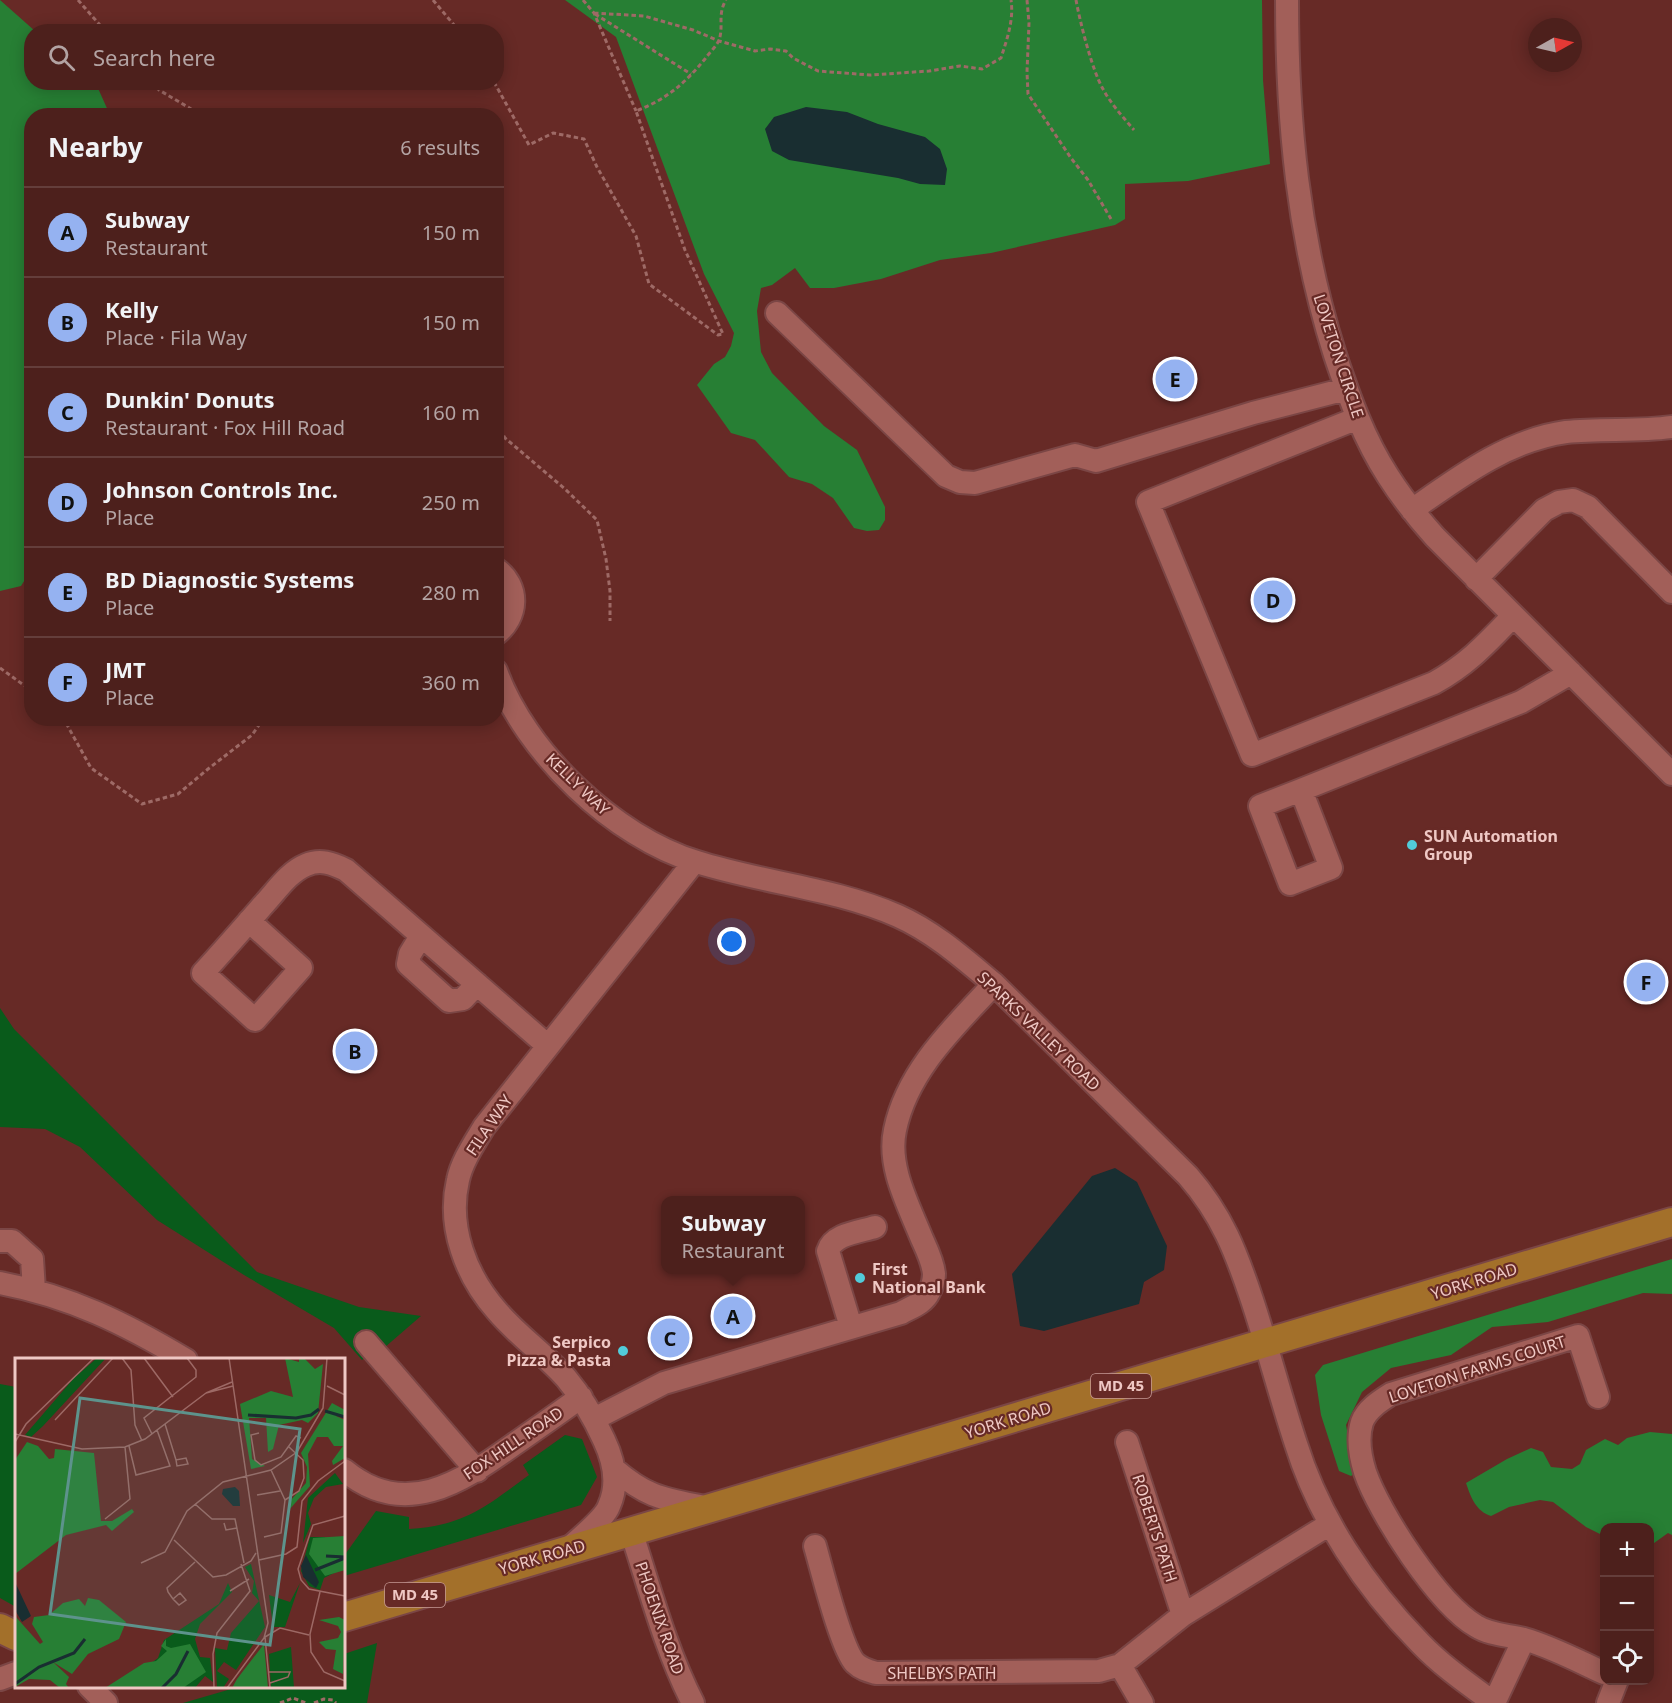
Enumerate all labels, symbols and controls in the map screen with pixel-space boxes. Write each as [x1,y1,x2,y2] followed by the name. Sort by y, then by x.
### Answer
[1528,18,1582,72] north arrow
[24,24,504,90] search box
[45,41,78,74] icon: search
[93,42,215,72] text: Search here
[48,129,143,165] text: Nearby
[400,134,480,161] text: 6 results
[105,204,189,234] text: Subway
[61,219,74,246] text: A
[422,219,480,246] text: 150 m
[105,234,208,261] text: Restaurant
[1309,291,1369,421] street label: LOVETON CIRCLE
[105,294,158,324] text: Kelly
[61,309,74,336] text: B
[422,309,480,336] text: 150 m
[105,324,247,351] text: Place · Fila Way
[1156,356,1194,401] pin: E
[105,384,275,414] text: Dunkin' Donuts
[61,399,74,426] text: C
[422,399,480,426] text: 160 m
[105,414,345,441] text: Restaurant · Fox Hill Road
[105,474,338,504] text: Johnson Controls Inc.
[60,489,75,516] text: D
[422,489,480,516] text: 250 m
[105,504,154,531] text: Place
[105,564,354,594] text: BD Diagnostic Systems
[1254,578,1292,622] pin: D
[62,579,73,606] text: E
[422,579,480,606] text: 280 m
[105,594,154,621] text: Place
[105,654,146,684] text: JMT
[62,669,73,696] text: F
[422,669,480,696] text: 360 m
[105,684,154,711] text: Place
[541,748,615,821] street label: KELLY WAY
[1424,825,1558,865] place label: SUN Automation Group
[1405,838,1419,852] marker: SUN Automation Group
[717,927,746,956] your location
[1626,960,1666,1004] pin: F
[973,967,1105,1095] street label: SPARKS VALLEY ROAD
[336,1028,374,1074] pin: B
[461,1089,518,1160] street label: FILA WAY
[661,1196,805,1274] popup
[682,1207,766,1237] text: Subway
[682,1237,784,1264] text: Restaurant
[1428,1257,1520,1305] street label: YORK ROAD
[872,1258,986,1298] place label: First National Bank
[853,1271,867,1285] marker: First National Bank
[714,1294,752,1338] pin: A
[650,1316,690,1360] pin: C
[1386,1330,1568,1408] street label: LOVETON FARMS COURT
[507,1331,611,1371] place label: Serpico Pizza & Pasta
[616,1344,630,1358] marker: Serpico Pizza & Pasta
[15,1358,345,1688] inset map
[1091,1374,1151,1398] road number: MD 45
[962,1396,1054,1444] street label: YORK ROAD
[459,1401,567,1485] street label: FOX HILL ROAD
[1127,1471,1183,1585] street label: ROBERTS PATH
[1600,1523,1654,1685] map controls
[1600,1523,1654,1577] button: +
[496,1534,588,1580] street label: YORK ROAD
[630,1559,690,1677] street label: PHOENIX ROAD
[1600,1577,1654,1631] button: −
[385,1583,445,1607] road number: MD 45
[1600,1631,1654,1685] button: locate
[887,1662,997,1684] street label: SHELBYS PATH

